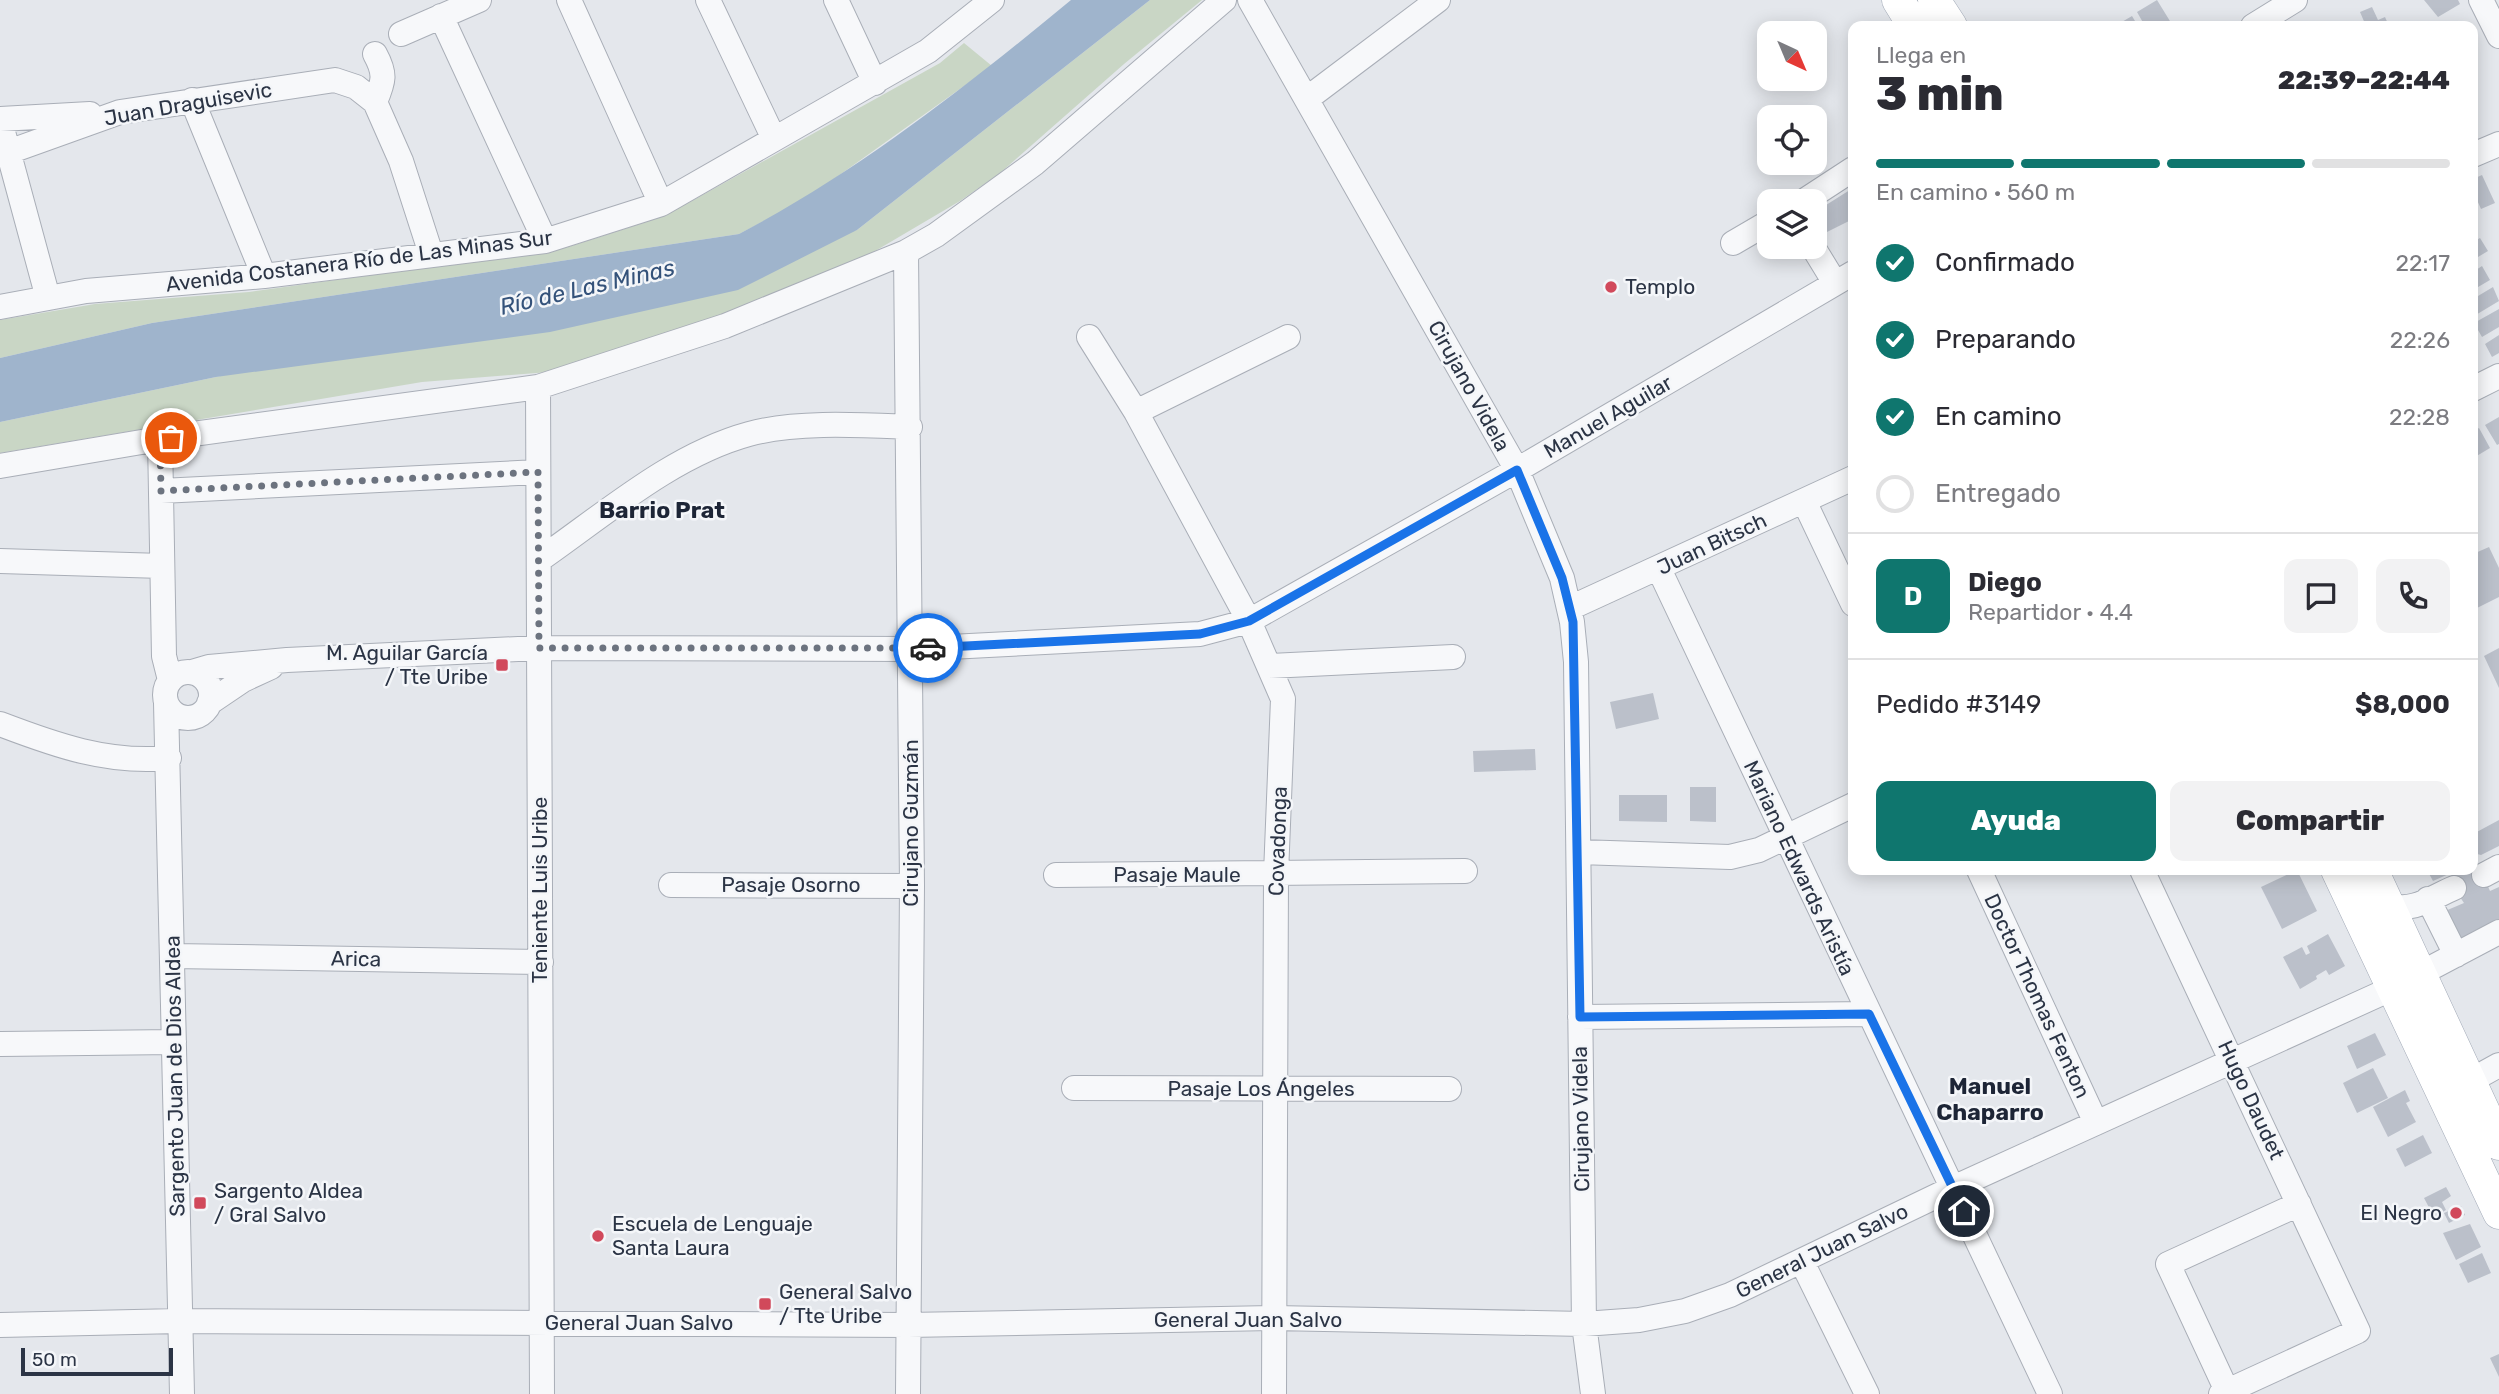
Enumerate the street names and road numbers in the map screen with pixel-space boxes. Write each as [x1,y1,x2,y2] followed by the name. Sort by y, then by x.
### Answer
[102,76,274,131] street label: Juan Draguisevic
[164,224,554,297] street label: Avenida Costanera Río de Las Minas Sur
[1423,316,1516,456] street label: Cirujano Videla
[1539,370,1676,463] street label: Manuel Aguilar
[1653,507,1770,580] street label: Juan Bitsch
[898,739,923,907] street label: Cirujano Guzmán
[1739,756,1860,979] street label: Mariano Edwards Aristía
[1263,786,1292,896] street label: Covadonga
[527,797,552,983] street label: Teniente Luis Uribe
[1113,862,1241,887] street label: Pasaje Maule
[721,872,861,897] street label: Pasaje Osorno
[1979,890,2096,1102] street label: Doctor Thomas Fenton
[160,935,189,1217] street label: Sargento Juan de Dios Aldea
[331,946,381,971] street label: Arica
[2213,1036,2290,1163] street label: Hugo Daudet
[1567,1046,1594,1192] street label: Cirujano Videla
[1167,1076,1355,1101] street label: Pasaje Los Ángeles
[1732,1198,1912,1303] street label: General Juan Salvo
[1154,1307,1342,1332] street label: General Juan Salvo
[545,1310,733,1335] street label: General Juan Salvo

